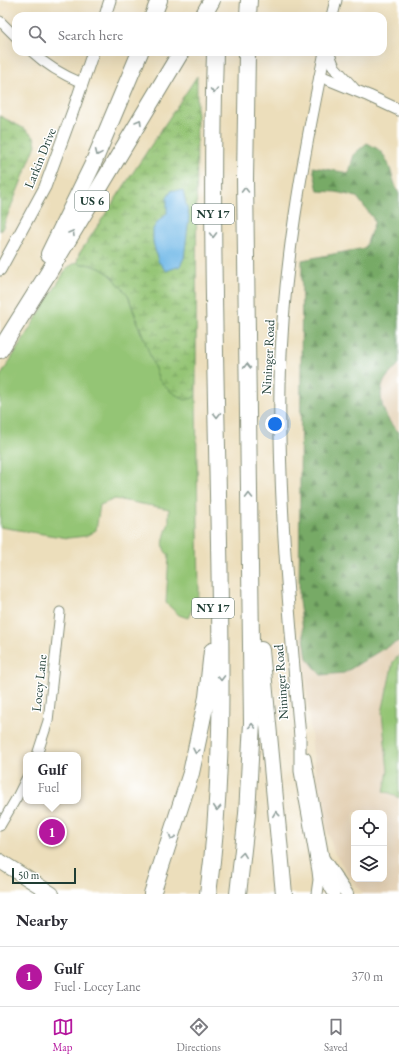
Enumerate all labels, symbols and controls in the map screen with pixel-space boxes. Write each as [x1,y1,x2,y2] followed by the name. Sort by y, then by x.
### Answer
[12,12,387,56] search box
[26,23,48,45] icon: search
[58,25,123,44] text: Search here
[210,88,218,94] one-way arrow
[135,119,142,126] one-way arrow
[20,125,60,191] street label: Larkin Drive
[95,148,103,156] one-way arrow
[241,187,249,193] one-way arrow
[75,191,109,211] road number: US 6
[192,204,234,224] road number: NY 17
[68,230,75,237] one-way arrow
[209,232,218,238] one-way arrow
[258,319,278,395] street label: Nininger Road
[243,363,251,369] one-way arrow
[213,412,221,418] one-way arrow
[265,414,285,434] your location
[245,493,253,499] one-way arrow
[192,598,234,618] road number: NY 17
[270,643,292,720] street label: Nininger Road
[28,654,50,712] street label: Locey Lane
[217,675,225,681] one-way arrow
[247,723,256,729] one-way arrow
[193,748,201,755] one-way arrow
[23,752,81,804] popup
[38,760,66,779] text: Gulf
[38,779,59,796] text: Fuel
[212,805,221,811] one-way arrow
[351,810,387,882] map controls
[351,810,387,846] button: locate
[272,811,281,817] one-way arrow
[39,817,65,847] pin: 1
[168,833,176,840] one-way arrow
[351,846,387,882] button: layers
[238,852,247,858] one-way arrow
[12,866,76,885] scale bar
[18,868,39,882] text: 50 m
[16,909,68,931] text: Nearby
[54,959,83,978] text: Gulf
[26,968,32,985] text: 1
[352,968,383,985] text: 370 m
[54,978,141,995] text: Fuel · Locey Lane
[52,1016,74,1054] tab: Map
[177,1016,221,1054] tab: Directions
[324,1016,347,1054] tab: Saved

